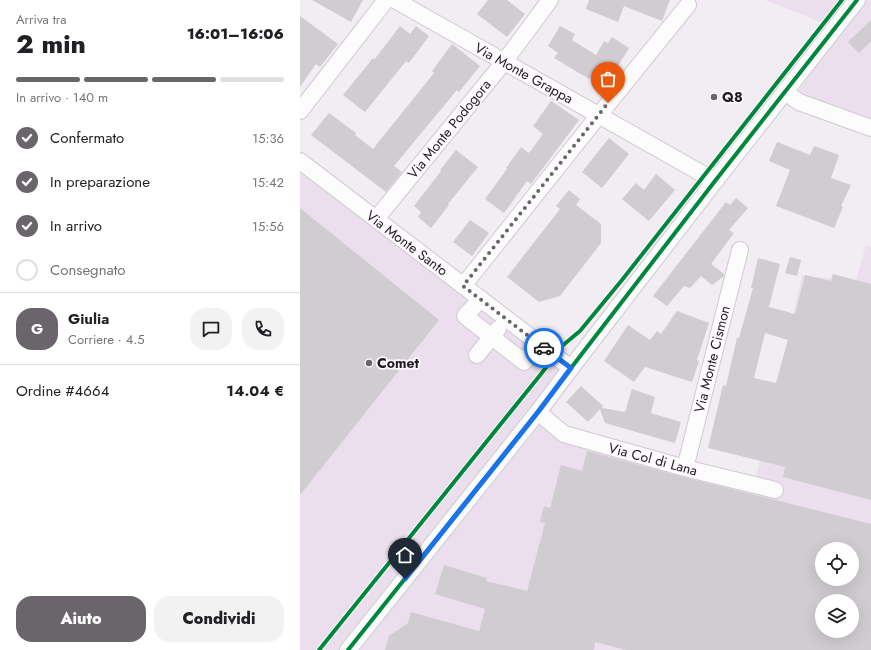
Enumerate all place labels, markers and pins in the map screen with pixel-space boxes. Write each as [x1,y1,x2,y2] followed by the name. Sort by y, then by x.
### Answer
[591,62,625,103] pin
[722,87,743,107] place label: Q8
[709,92,719,102] marker: Q8
[377,353,420,373] place label: Comet
[364,358,374,368] marker: Comet
[388,538,422,579] pin

